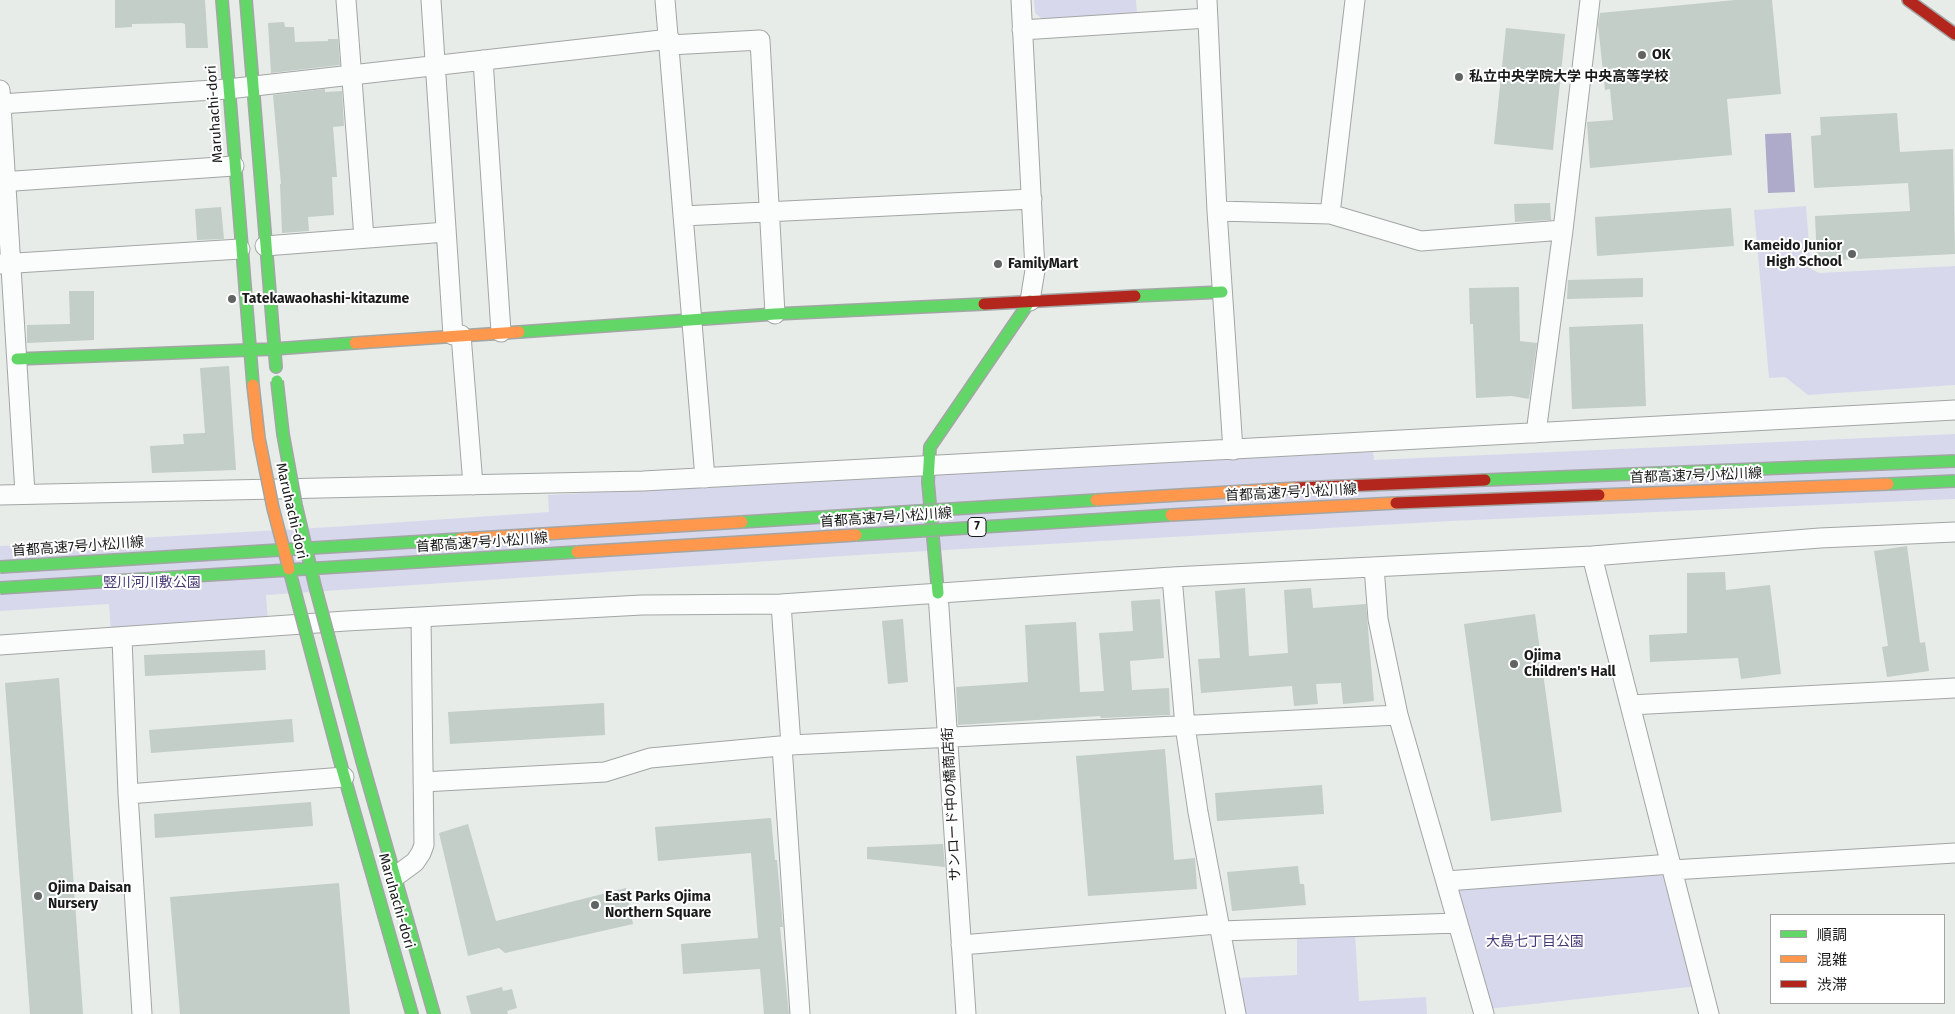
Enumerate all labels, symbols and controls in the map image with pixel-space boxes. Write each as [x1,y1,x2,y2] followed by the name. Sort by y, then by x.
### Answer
[1652,47,1671,63] place label: OK
[1636,49,1648,61] marker: OK
[203,64,227,164] street label: Maruhachi-dori
[1469,69,1668,85] place label: 私立中央学院大学 中央高等学校
[1453,71,1465,83] marker: 私立中央学院大学 中央高等学校
[1744,238,1842,270] place label: Kameido Junior High School
[1846,248,1858,260] marker: Kameido Junior High School
[1008,256,1078,272] place label: FamilyMart
[992,258,1004,270] marker: FamilyMart
[242,291,409,307] place label: Tatekawaohashi-kitazume
[226,293,238,305] marker: Tatekawaohashi-kitazume
[272,461,310,561] street label: Maruhachi-dori
[1630,465,1762,487] street label: 首都高速7号小松川線
[1225,481,1357,505] street label: 首都高速7号小松川線
[819,505,953,531] street label: 首都高速7号小松川線
[968,518,986,536] road number: 7
[415,530,549,556] street label: 首都高速7号小松川線
[11,534,145,560] street label: 首都高速7号小松川線
[103,575,201,591] park label: 竪川河川敷公園
[1524,648,1616,680] place label: Ojima Children's Hall
[1508,658,1520,670] marker: Ojima Children's Hall
[940,727,964,881] street label: サンロード中の橋商店街
[374,851,418,951] street label: Maruhachi-dori
[48,880,131,912] place label: Ojima Daisan Nursery
[605,889,711,922] place label: East Parks Ojima Northern Square
[32,890,44,902] marker: Ojima Daisan Nursery
[589,899,601,911] marker: East Parks Ojima Northern Square
[1770,914,1945,1004] legend
[1817,926,1847,944] text: 順調
[1486,934,1584,950] park label: 大島七丁目公園
[1817,951,1847,969] text: 混雑
[1817,976,1847,994] text: 渋滞

